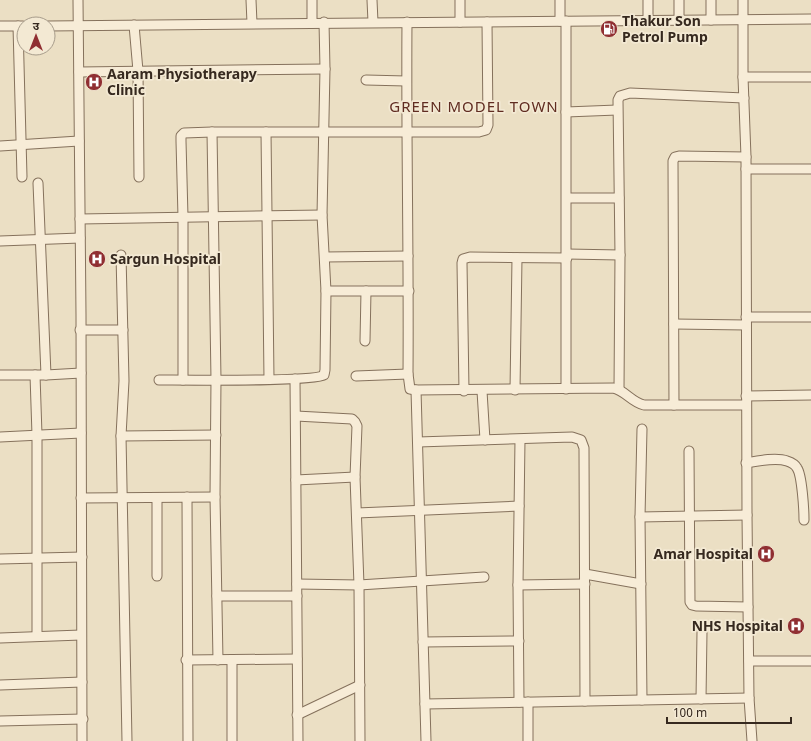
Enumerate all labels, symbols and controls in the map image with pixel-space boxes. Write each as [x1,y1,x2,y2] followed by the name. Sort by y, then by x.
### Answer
[622,13,708,48] place label: Thakur Son Petrol Pump
[16,16,56,56] north arrow
[599,19,619,39] fuel station icon: Thakur Son Petrol Pump
[33,20,40,34] text: उ
[107,66,257,101] place label: Aaram Physiotherapy Clinic
[84,72,104,92] hospital icon: Aaram Physiotherapy Clinic
[389,99,559,118] district label: GREEN MODEL TOWN
[87,249,107,269] hospital icon: Sargun Hospital
[110,251,221,270] place label: Sargun Hospital
[756,544,776,564] hospital icon: Amar Hospital
[654,546,753,565] place label: Amar Hospital
[786,616,806,636] hospital icon: NHS Hospital
[692,618,783,637] place label: NHS Hospital
[667,699,791,725] scale bar
[673,706,707,722] text: 100 m

